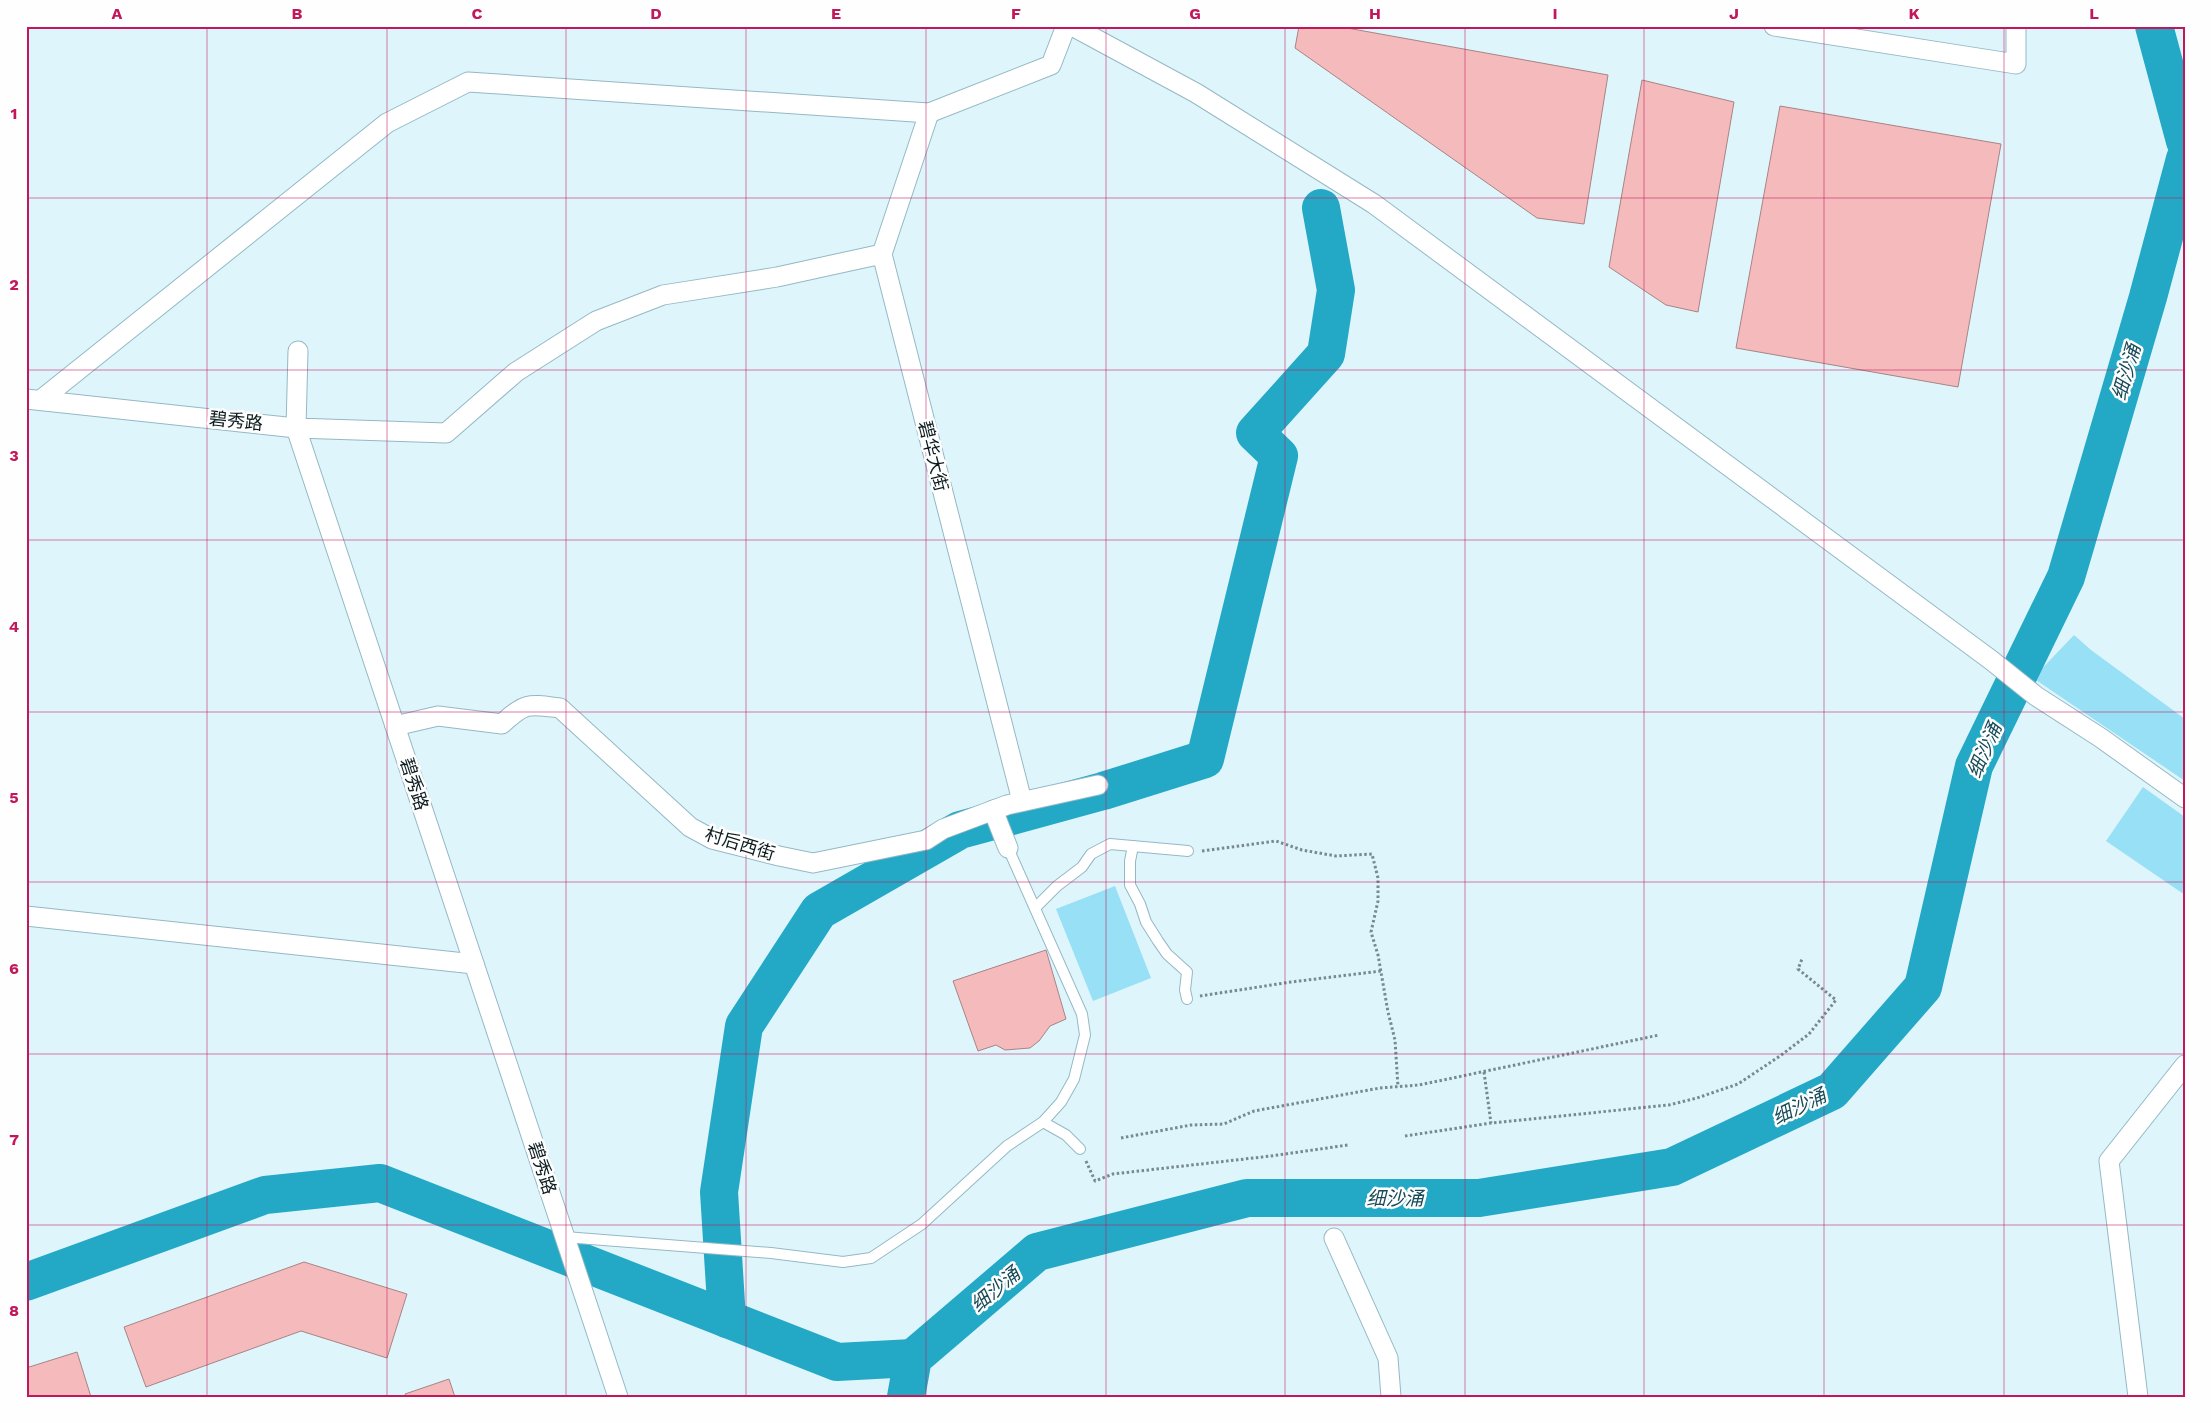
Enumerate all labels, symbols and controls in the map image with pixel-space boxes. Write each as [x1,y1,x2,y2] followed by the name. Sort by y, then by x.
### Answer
[112,4,123,23] text: A
[292,4,303,23] text: B
[472,4,483,23] text: C
[650,4,662,23] text: D
[831,4,841,23] text: E
[1011,4,1021,23] text: F
[1189,4,1201,23] text: G
[1369,4,1381,23] text: H
[1552,4,1558,23] text: I
[1729,4,1739,23] text: J
[1908,4,1920,23] text: K
[2089,4,2099,23] text: L
[11,104,17,123] text: 1
[9,275,19,294] text: 2
[2108,340,2146,403] water label: 细沙涌
[208,407,264,434] street label: 碧秀路
[915,418,952,493] street label: 碧华大街
[9,446,19,465] text: 3
[9,617,19,636] text: 4
[1963,718,2007,781] water label: 细沙涌
[396,755,433,813] street label: 碧秀路
[9,788,19,807] text: 5
[703,823,778,864] street label: 村后西街
[9,959,19,978] text: 6
[1769,1083,1832,1129] water label: 细沙涌
[9,1130,19,1149] text: 7
[524,1139,561,1197] street label: 碧秀路
[1366,1187,1425,1210] water label: 细沙涌
[966,1261,1026,1317] water label: 细沙涌
[9,1301,19,1320] text: 8

